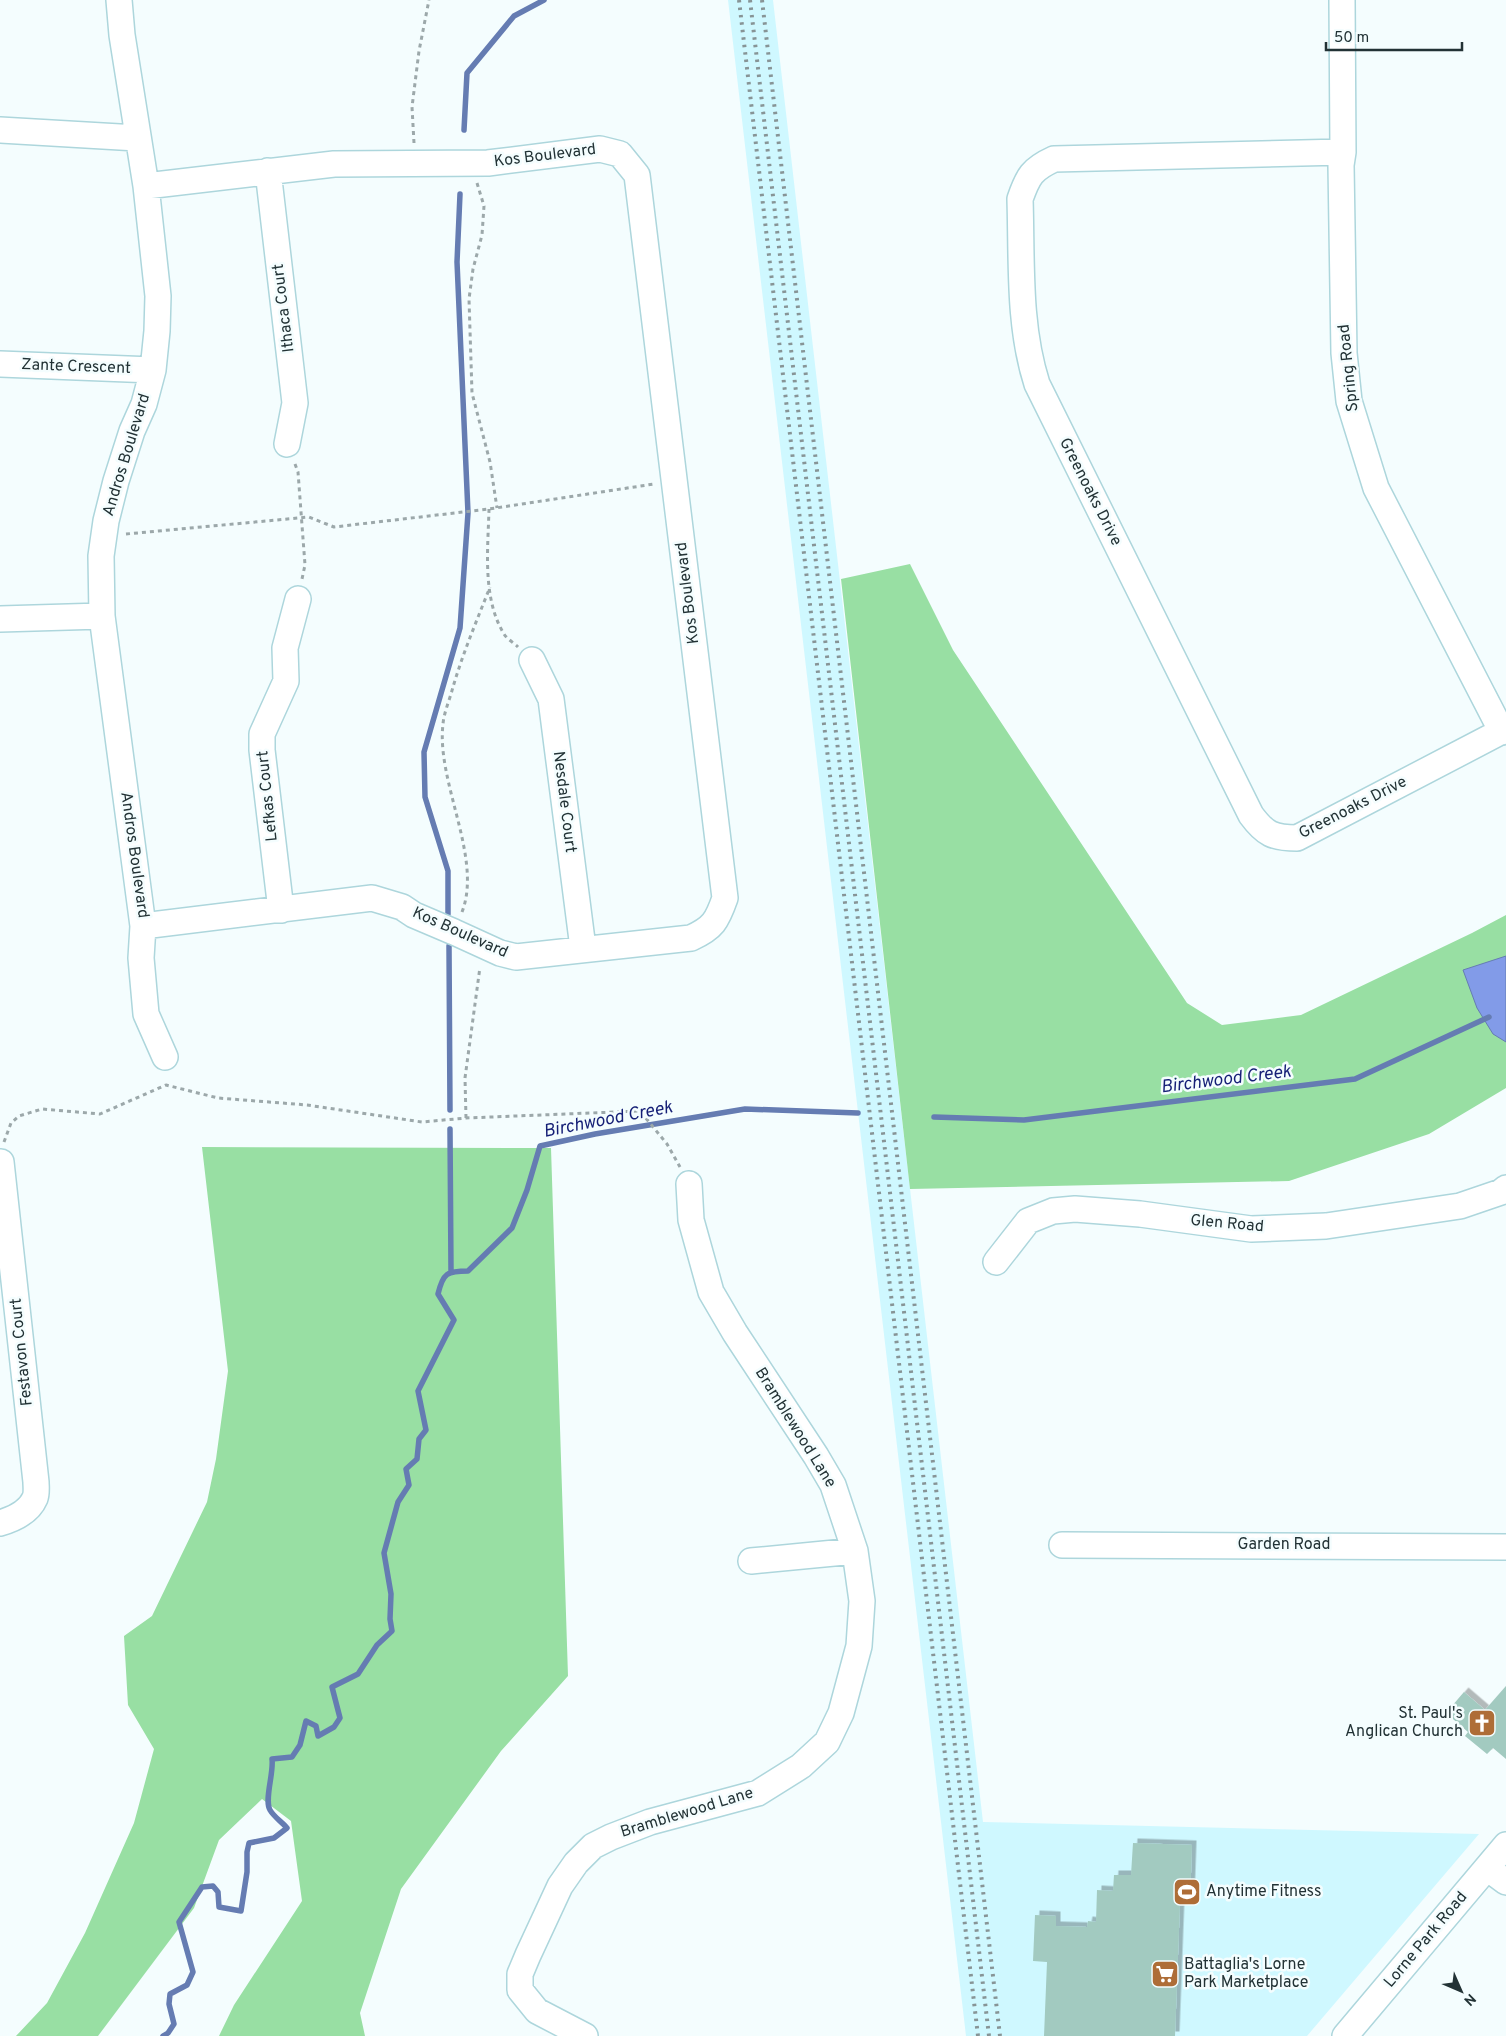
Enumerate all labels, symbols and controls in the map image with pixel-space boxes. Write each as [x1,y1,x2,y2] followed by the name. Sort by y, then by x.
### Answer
[1326,20,1462,52] scale bar
[1334,29,1369,48] text: 50 m
[493,140,597,172] street label: Kos Boulevard
[269,263,299,353] street label: Ithaca Court
[1334,323,1364,413] street label: Spring Road
[21,355,131,379] street label: Zante Crescent
[99,391,155,519] street label: Andros Boulevard
[1054,435,1126,549] street label: Greenoaks Drive
[672,541,704,645] street label: Kos Boulevard
[253,750,283,842] street label: Lefkas Court
[548,750,580,854] street label: Nesdale Court
[1296,772,1410,844] street label: Greenoaks Drive
[115,791,153,919] street label: Andros Boulevard
[409,903,511,963] street label: Kos Boulevard
[1160,1060,1293,1099] water label: Birchwood Creek
[541,1096,675,1144] water label: Birchwood Creek
[1189,1211,1265,1237] street label: Glen Road
[6,1297,38,1407] street label: Festavon Court
[750,1364,840,1492] street label: Bramblewood Lane
[1237,1535,1331,1555] street label: Garden Road
[1345,1704,1463,1742] place label: St. Paul's Anglican Church
[1467,1708,1497,1738] church icon: St. Paul's Anglican Church
[618,1783,756,1843] street label: Bramblewood Lane
[1172,1877,1202,1907] sports icon: Anytime Fitness
[1206,1882,1322,1902] place label: Anytime Fitness
[1380,1888,1472,1992] street label: Lorne Park Road
[1184,1955,1308,1993] place label: Battaglia's Lorne Park Marketplace
[1150,1959,1180,1989] supermarket icon: Battaglia's Lorne Park Marketplace
[1436,1966,1486,2016] north arrow
[1460,1990,1479,2009] text: N

